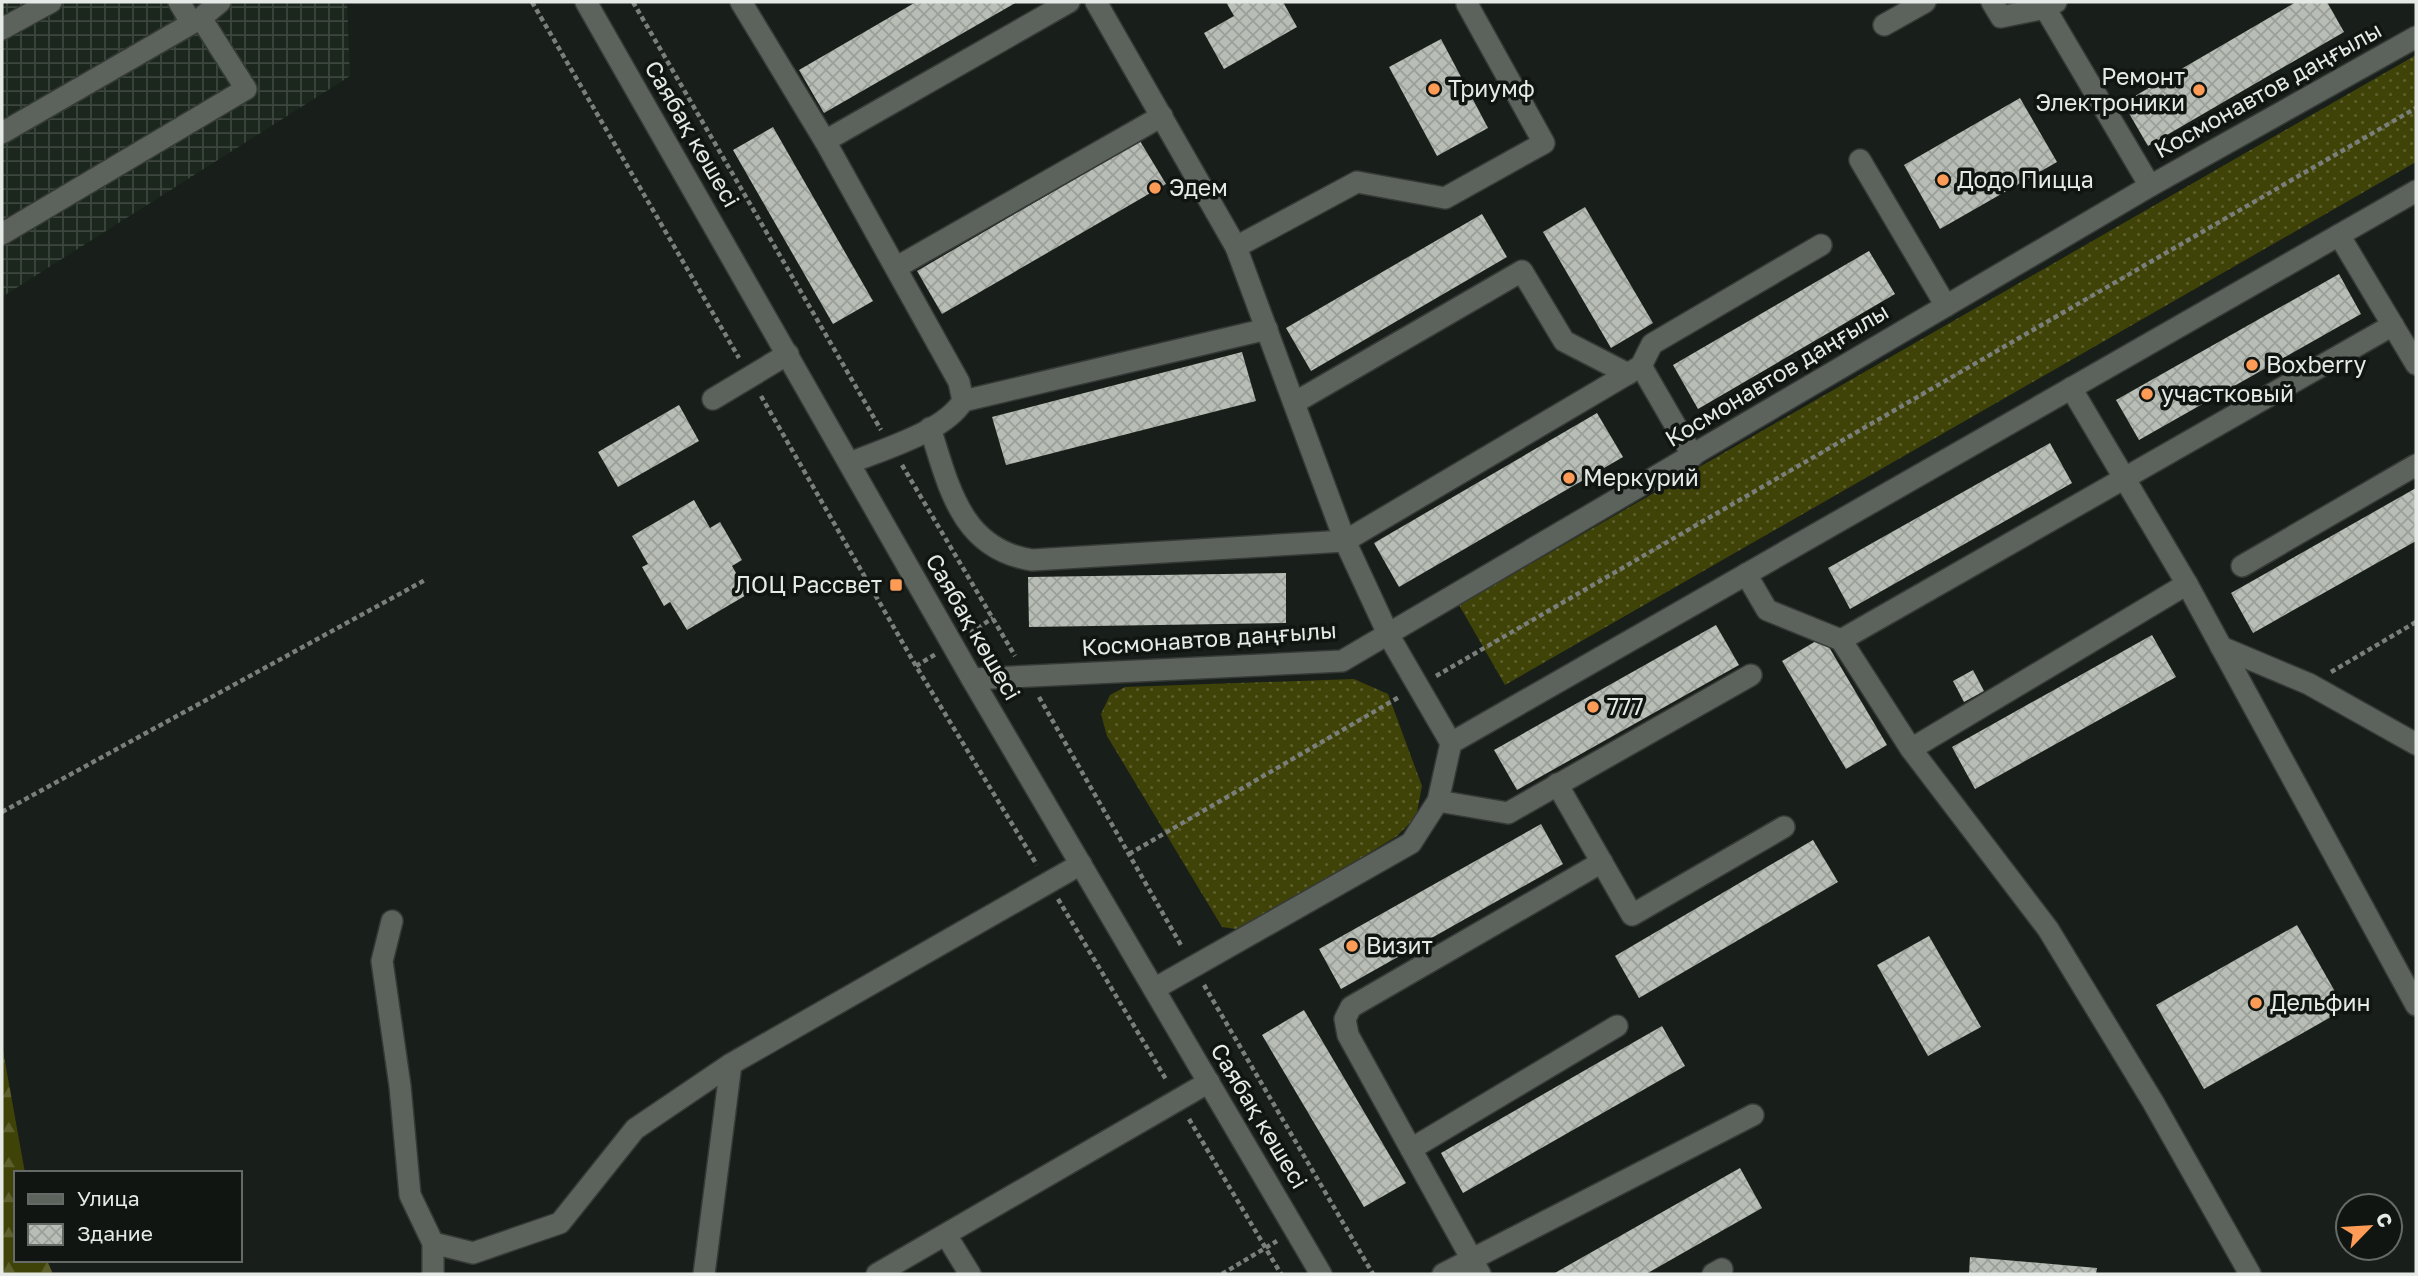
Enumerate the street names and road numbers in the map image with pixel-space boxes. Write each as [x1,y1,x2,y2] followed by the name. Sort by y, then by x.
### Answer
[2149,15,2386,163] street label: Космонавтов даңғылы
[640,55,746,212] street label: Саябақ көшесі
[1660,296,1893,452] street label: Космонавтов даңғылы
[921,548,1027,705] street label: Саябақ көшесі
[1080,615,1337,661] street label: Космонавтов даңғылы
[1205,1038,1314,1193] street label: Саябақ көшесі

